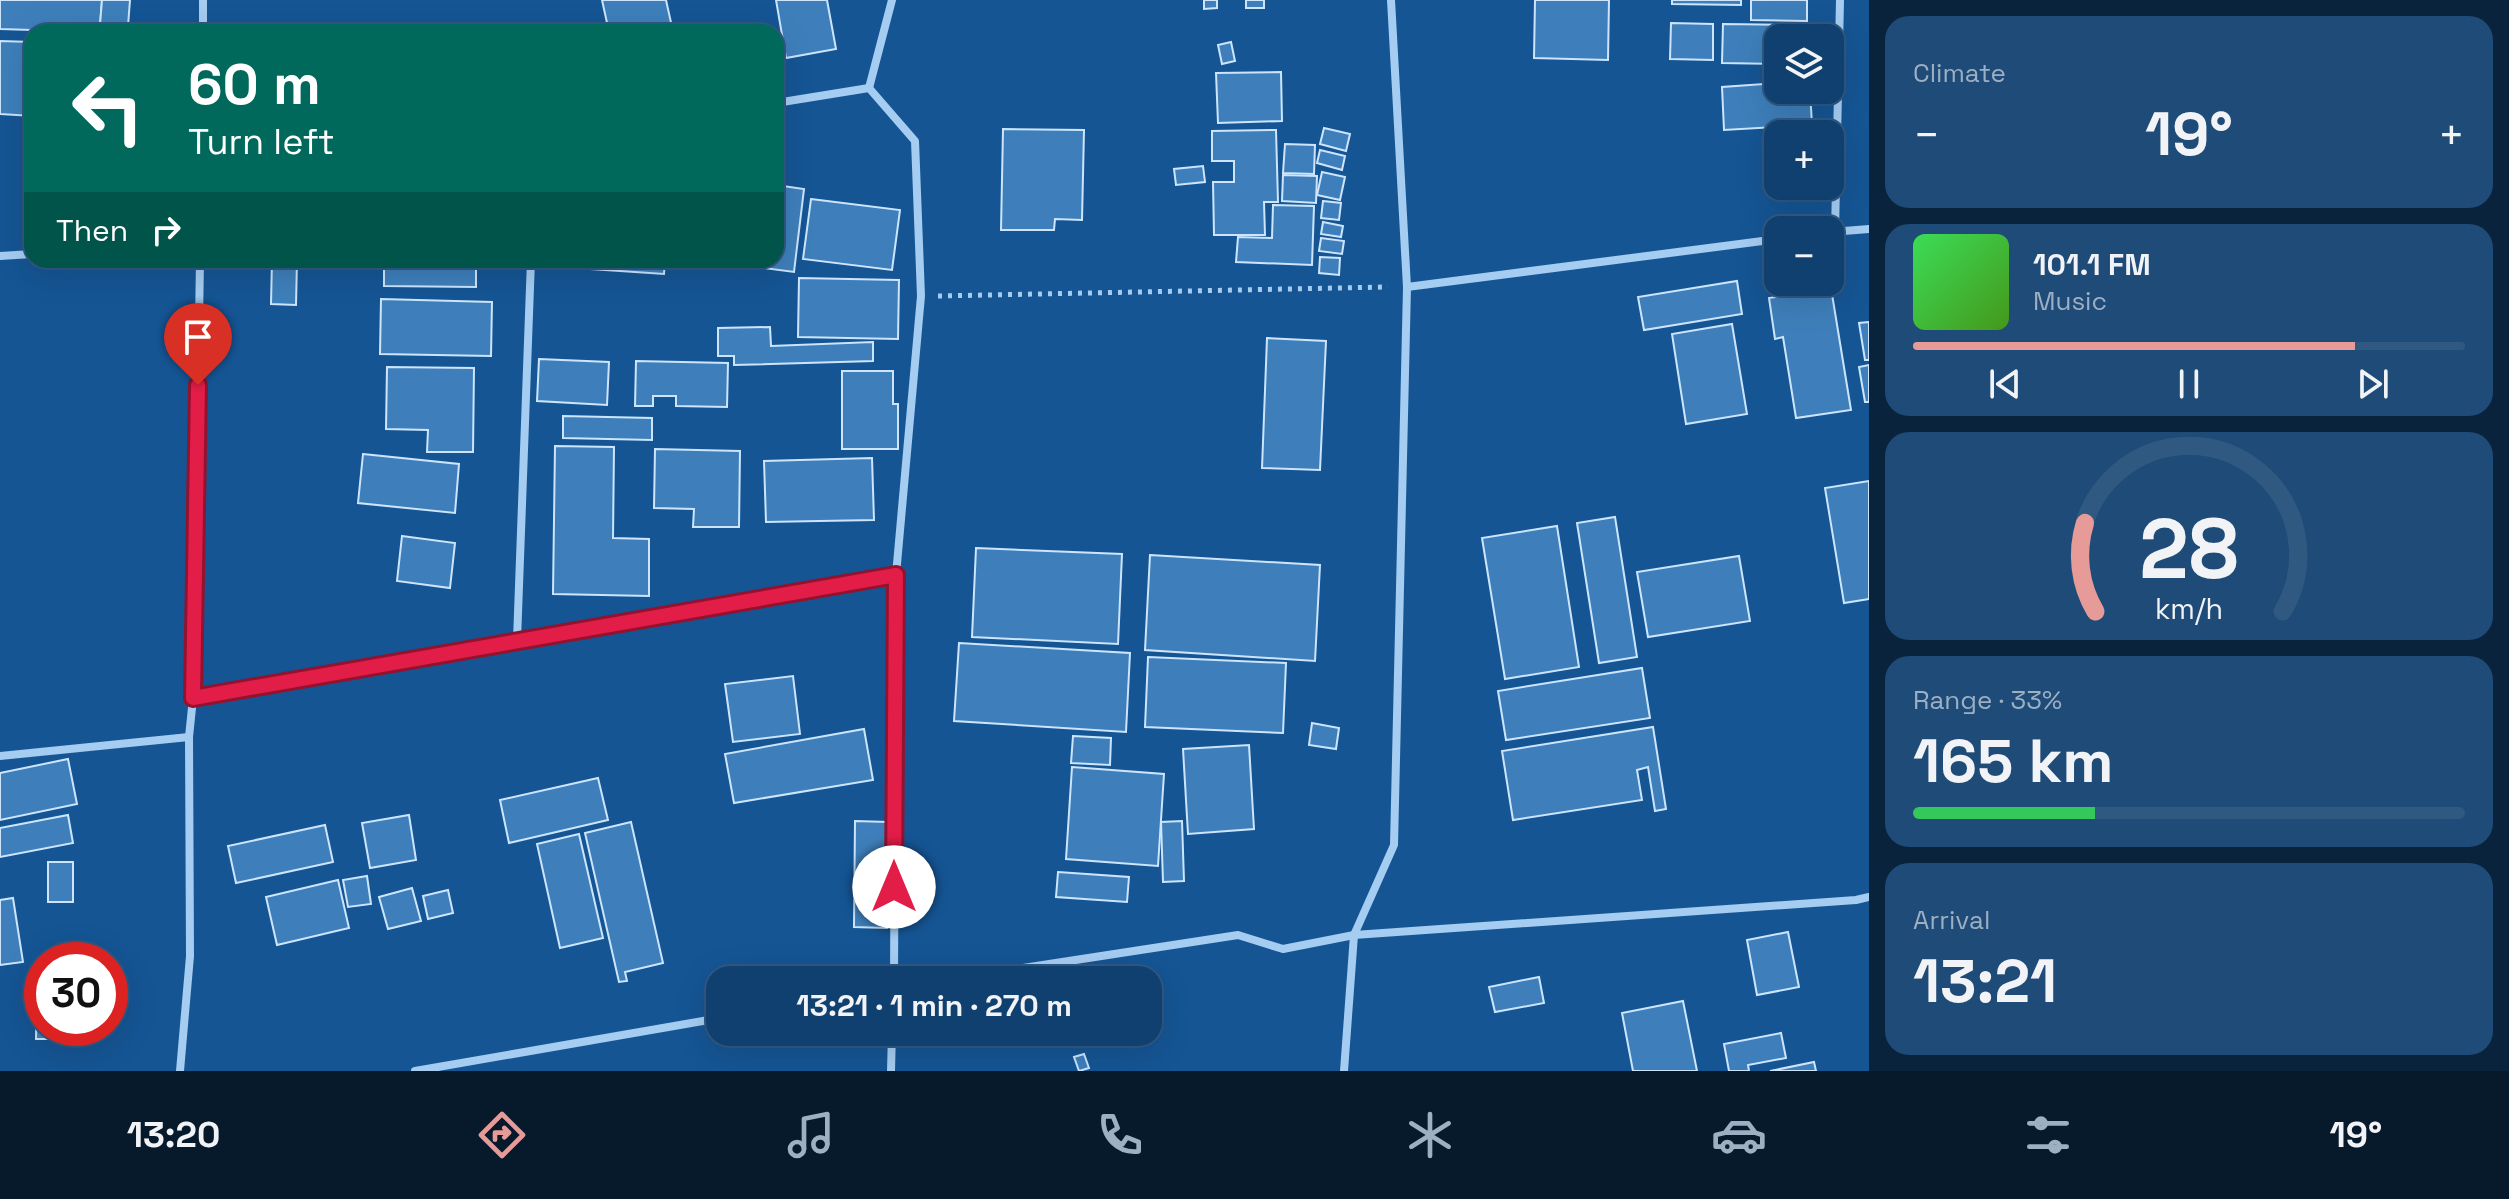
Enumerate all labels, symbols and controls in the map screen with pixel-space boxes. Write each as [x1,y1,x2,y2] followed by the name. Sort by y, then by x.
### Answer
[1764,24,1844,296] map controls
[1764,24,1844,104] button: layers
[188,49,321,120] text: 60 m
[56,56,160,160] icon: left
[1913,56,2006,90] text: Climate
[2145,96,2233,173] text: 19°
[1913,107,1940,163] text: −
[2438,107,2465,163] text: +
[188,119,335,165] text: Turn left
[1764,120,1844,200] button: +
[144,208,188,252] icon: right
[56,211,128,250] text: Then
[1764,216,1844,296] button: −
[2033,245,2151,284] text: 101.1 FM
[2033,284,2107,318] text: Music
[164,303,232,385] pin
[176,315,220,359] icon: arrive
[1983,362,2027,406] icon: previous
[2167,362,2211,406] icon: pause
[2351,362,2395,406] icon: next
[2139,495,2239,601] text: 28
[2155,591,2223,627] text: km/h
[1913,683,2062,717] text: Range · 33%
[1913,723,2114,800] text: 165 km
[852,845,936,929] position arrow
[1913,903,1990,937] text: Arrival
[24,942,128,1046] speed limit sign: 30
[1913,943,2057,1020] text: 13:21
[796,986,1072,1025] text: 13:21 · 1 min · 270 m
[474,1107,530,1163] icon: directions
[783,1107,839,1163] icon: music
[1092,1107,1148,1163] icon: phone
[1402,1107,1458,1163] icon: climate
[1711,1107,1767,1163] icon: car
[2020,1107,2076,1163] icon: filters
[127,1112,220,1158] text: 13:20
[2330,1112,2382,1158] text: 19°

